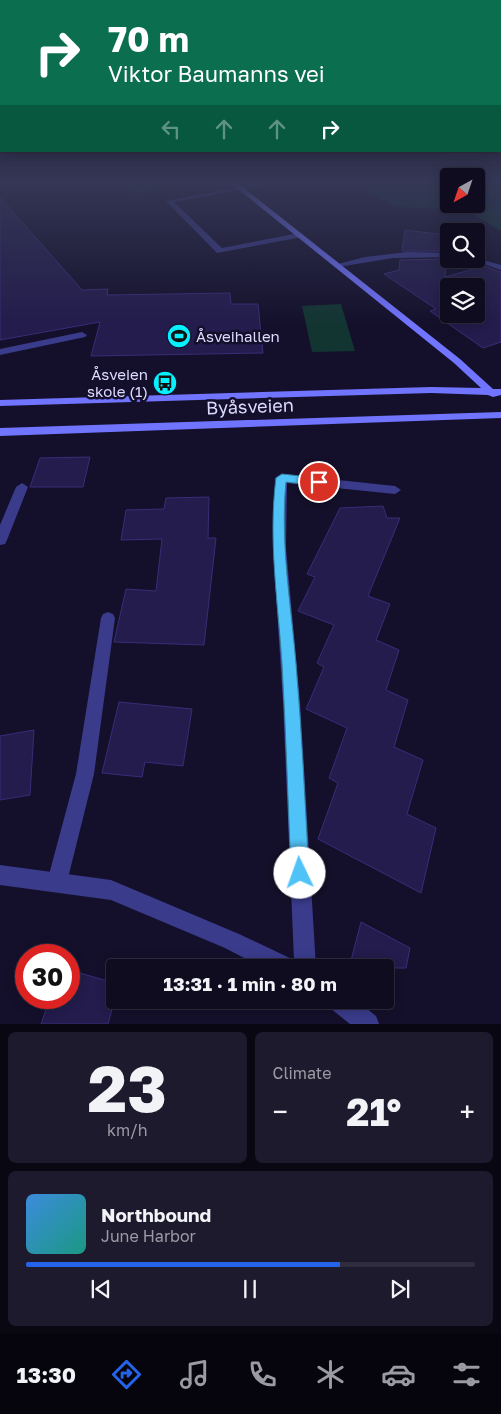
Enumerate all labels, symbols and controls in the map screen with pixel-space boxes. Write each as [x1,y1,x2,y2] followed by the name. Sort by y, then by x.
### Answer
[108,18,189,60] text: 70 m
[25,20,90,85] icon: right
[108,60,325,87] text: Viktor Baumanns vei
[157,115,185,143] icon: left
[210,115,238,143] icon: ahead
[263,115,291,143] icon: ahead
[316,115,344,143] icon: right
[440,168,485,212] north arrow
[440,168,485,323] map controls
[440,223,485,268] button: search
[440,278,485,323] button: layers
[166,323,192,349] sports icon: Åsveihallen
[196,327,280,345] place label: Åsveihallen
[87,365,148,400] place label: Åsveien skole (1)
[152,370,178,396] bus stop icon: Åsveien skole (1)
[206,393,294,419] street label: Byåsveien
[298,461,340,503] pin
[305,468,333,496] icon: arrive
[273,846,325,898] position arrow
[15,944,80,1009] speed limit sign: 30
[163,972,337,995] text: 13:31 · 1 min · 80 m
[88,1048,167,1126] text: 23
[273,1063,332,1083] text: Climate
[346,1089,401,1134] text: 21°
[273,1095,288,1128] text: −
[460,1095,475,1128] text: +
[107,1120,148,1140] text: km/h
[101,1203,211,1226] text: Northbound
[101,1226,196,1246] text: June Harbor
[87,1275,115,1303] icon: previous
[236,1275,264,1303] icon: pause
[386,1275,414,1303] icon: next
[109,1357,144,1392] icon: directions
[177,1357,212,1392] icon: music
[245,1357,280,1392] icon: phone
[313,1357,348,1392] icon: climate
[381,1357,416,1392] icon: car
[449,1357,484,1392] icon: filters
[17,1361,76,1388] text: 13:30

